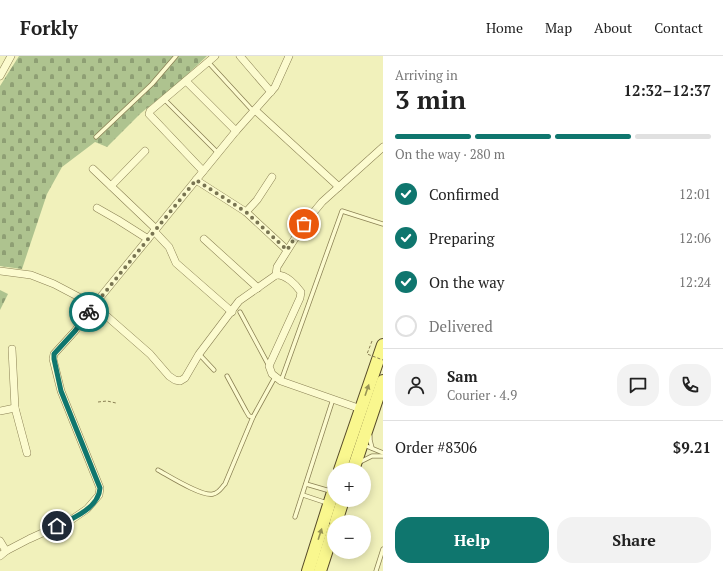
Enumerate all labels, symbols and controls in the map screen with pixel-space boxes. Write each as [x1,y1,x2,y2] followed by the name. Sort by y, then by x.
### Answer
[20,15,78,40] text: Forkly
[486,18,523,37] text: Home
[545,18,572,37] text: Map
[594,18,632,37] text: About
[654,18,703,37] text: Contact
[395,66,458,84] text: Arriving in
[624,80,711,100] text: 12:32–12:37
[395,82,466,116] text: 3 min
[395,145,505,163] text: On the way · 280 m
[395,183,417,205] icon: check
[429,184,499,204] text: Confirmed
[679,185,711,203] text: 12:01
[287,207,321,241] pin
[293,213,315,235] icon: bag
[395,227,417,249] icon: check
[429,228,494,248] text: Preparing
[679,229,711,247] text: 12:06
[395,271,417,293] icon: check
[429,272,504,292] text: On the way
[679,273,711,291] text: 12:24
[69,292,109,332] courier
[78,301,100,323] icon: bike
[429,316,493,336] text: Delivered
[395,364,437,406] button: person
[617,364,659,406] button: chat
[669,364,711,406] button: phone
[447,366,478,386] text: Sam
[364,383,370,395] one-way arrow
[447,386,517,404] text: Courier · 4.9
[395,437,477,457] text: Order #8306
[673,437,711,457] text: $9.21
[327,463,371,559] map controls
[327,463,371,507] button: +
[40,509,74,543] pin
[46,515,68,537] icon: home
[327,515,371,559] button: −
[395,517,549,563] button: Help
[557,517,711,563] button: Share
[317,527,323,539] one-way arrow

